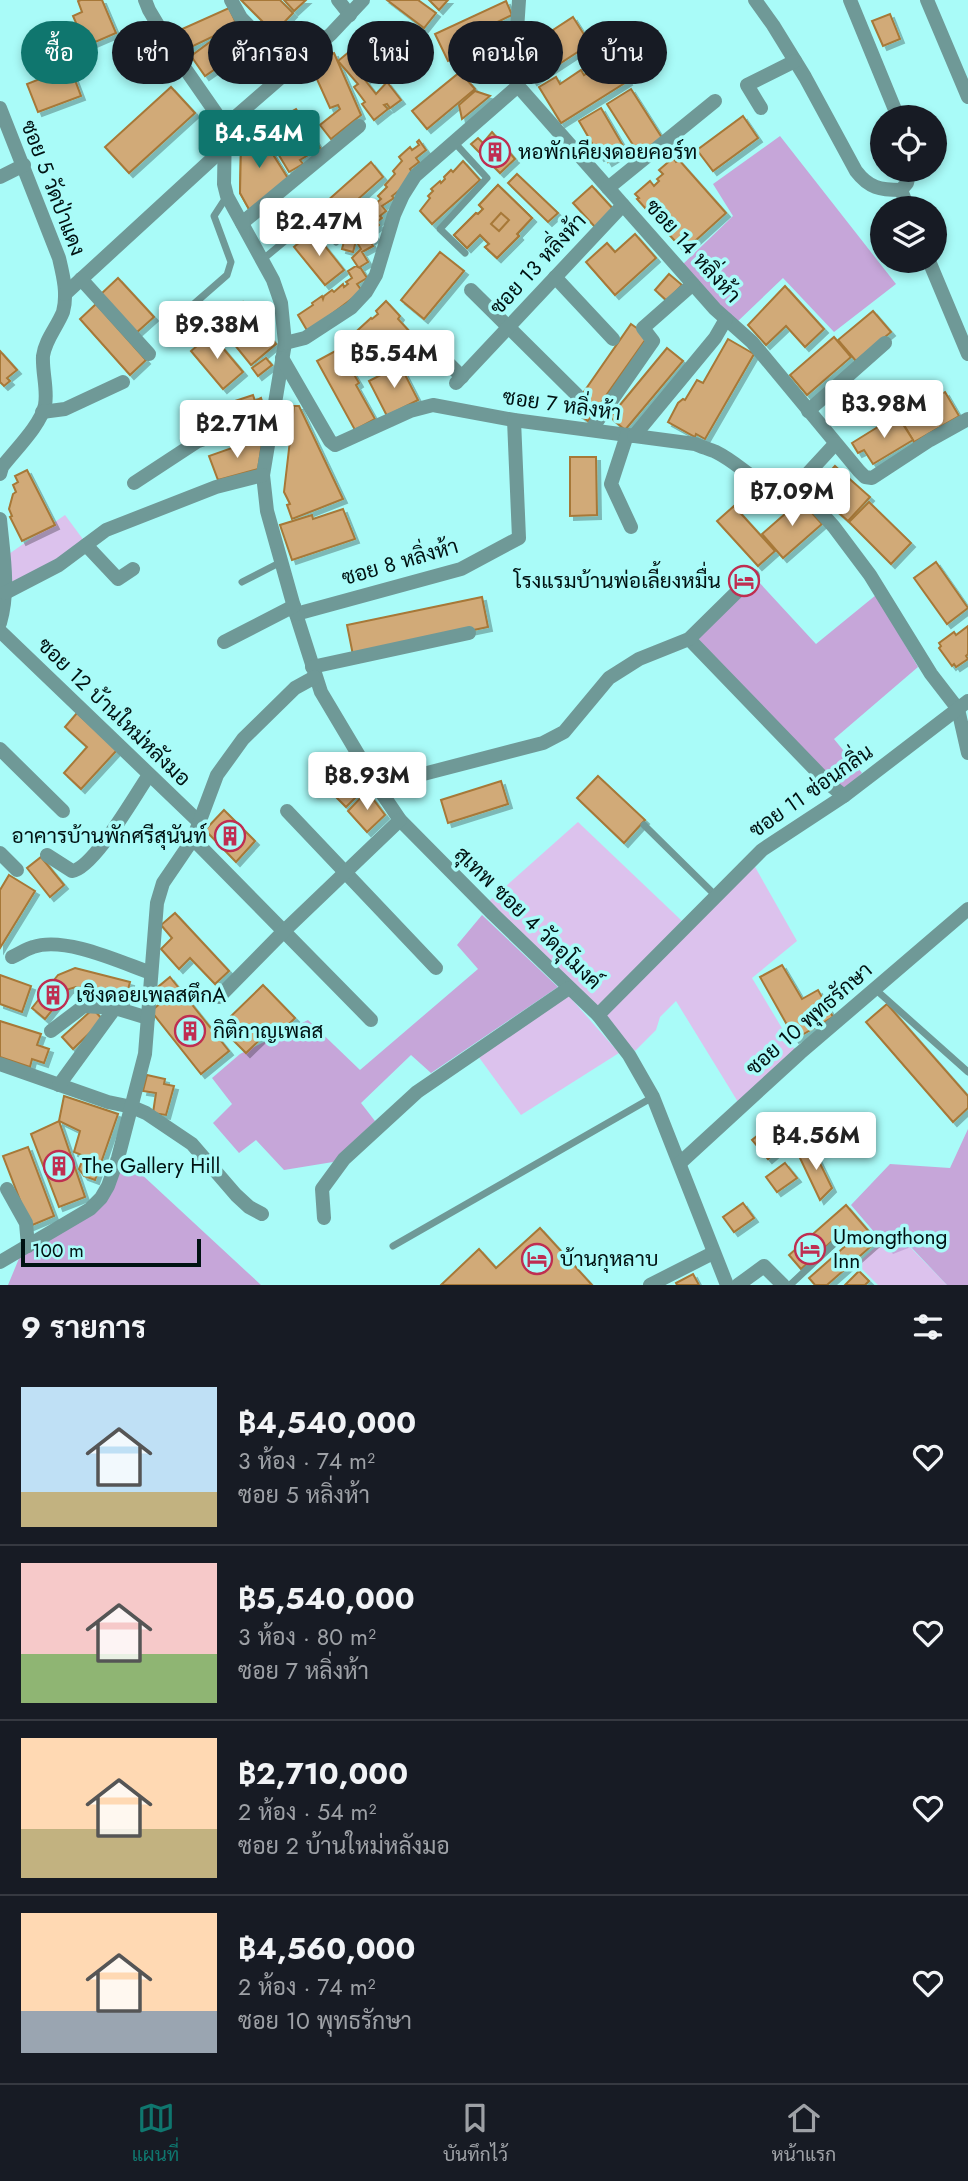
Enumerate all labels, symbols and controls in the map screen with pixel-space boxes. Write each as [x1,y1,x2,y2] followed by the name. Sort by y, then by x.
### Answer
[21,21,98,84] chip: ซื้อ
[112,21,194,84] chip: เช่า
[208,21,333,84] chip: ตัวกรอง
[347,21,434,84] chip: ใหม่
[448,21,563,84] chip: คอนโด
[577,21,667,84] chip: บ้าน
[870,105,947,273] map controls
[870,105,947,182] button: locate
[202,110,316,170] pin: ฿4.54M
[13,116,93,260] street label: ซอย 5 วัดป่าแดง
[215,116,303,150] text: ฿4.54M
[478,135,512,169] building icon: หอพักเคียงดอยคอร์ท
[518,137,697,167] place label: หอพักเคียงดอยคอร์ท
[638,190,751,309] street label: ซอย 14 หลิ่งห้า
[870,196,947,273] button: layers
[262,198,376,258] pin: ฿2.47M
[276,204,362,238] text: ฿2.47M
[480,204,593,322] street label: ซอย 13 หลิ่งห้า
[160,302,274,361] pin: ฿9.38M
[175,307,259,341] text: ฿9.38M
[337,330,451,390] pin: ฿5.54M
[350,336,438,370] text: ฿5.54M
[501,378,624,428] street label: ซอย 7 หลิ่งห้า
[827,380,941,440] pin: ฿3.98M
[841,386,927,420] text: ฿3.98M
[180,400,294,460] pin: ฿2.71M
[196,406,278,440] text: ฿2.71M
[735,468,849,528] pin: ฿7.09M
[750,474,834,508] text: ฿7.09M
[337,527,462,593] street label: ซอย 8 หลิ่งห้า
[513,561,721,596] place label: โรงแรมบ้านพ่อเลี้ยงหมื่น
[727,564,761,598] hotel icon: โรงแรมบ้านพ่อเลี้ยงหมื่น
[31,631,197,793] street label: ซอย 12 บ้านใหม่หลังมอ
[741,734,879,845] street label: ซอย 11 ซ่อนกลิ่น
[310,752,424,812] pin: ฿8.93M
[324,758,410,792] text: ฿8.93M
[213,819,247,853] building icon: อาคารบ้านพักศรีสุนันท์
[12,821,207,851] place label: อาคารบ้านพักศรีสุนันท์
[448,840,608,996] street label: สุเทพ ซอย 4 วัดอุโมงค์
[739,956,879,1082] street label: ซอย 10 พุทธรักษา
[36,978,70,1012] building icon: เชิงดอยเพลสตึกA
[76,980,226,1010] place label: เชิงดอยเพลสตึกA
[173,1014,207,1048] building icon: กิติกาญเพลส
[213,1016,324,1046] place label: กิติกาญเพลส
[759,1112,873,1172] pin: ฿4.56M
[772,1118,860,1152] text: ฿4.56M
[42,1149,76,1183] building icon: The Gallery Hill
[82,1151,220,1181] place label: The Gallery Hill
[833,1222,948,1276] place label: Umongthong Inn
[793,1232,827,1266] hotel icon: Umongthong Inn
[21,1236,201,1268] scale bar
[32,1237,84,1264] text: 100 m
[520,1242,554,1276] hotel icon: บ้านกุหลาบ
[560,1244,658,1274] place label: บ้านกุหลาบ
[21,1306,146,1349] text: 9 รายการ
[909,1308,947,1346] icon: filters
[238,1401,416,1444] text: ฿4,540,000
[77,1415,161,1499] icon: home
[909,1438,947,1476] icon: heart
[238,1444,375,1478] text: 3 ห้อง · 74 m²
[238,1478,370,1512] text: ซอย 5 หลิ่งห้า
[238,1577,415,1620] text: ฿5,540,000
[77,1591,161,1675] icon: home
[909,1614,947,1652] icon: heart
[238,1620,376,1654] text: 3 ห้อง · 80 m²
[238,1654,369,1688] text: ซอย 7 หลิ่งห้า
[238,1752,408,1795] text: ฿2,710,000
[77,1766,161,1850] icon: home
[909,1789,947,1827] icon: heart
[238,1795,376,1829] text: 2 ห้อง · 54 m²
[238,1829,450,1863] text: ซอย 2 บ้านใหม่หลังมอ
[238,1927,415,1970] text: ฿4,560,000
[77,1941,161,2025] icon: home
[909,1964,947,2002] icon: heart
[238,1970,376,2004] text: 2 ห้อง · 74 m²
[238,2004,412,2038] text: ซอย 10 พุทธรักษา
[132,2099,179,2168] tab: แผนที่
[443,2099,508,2168] tab: บันทึกไว้
[772,2099,836,2168] tab: หน้าแรก

